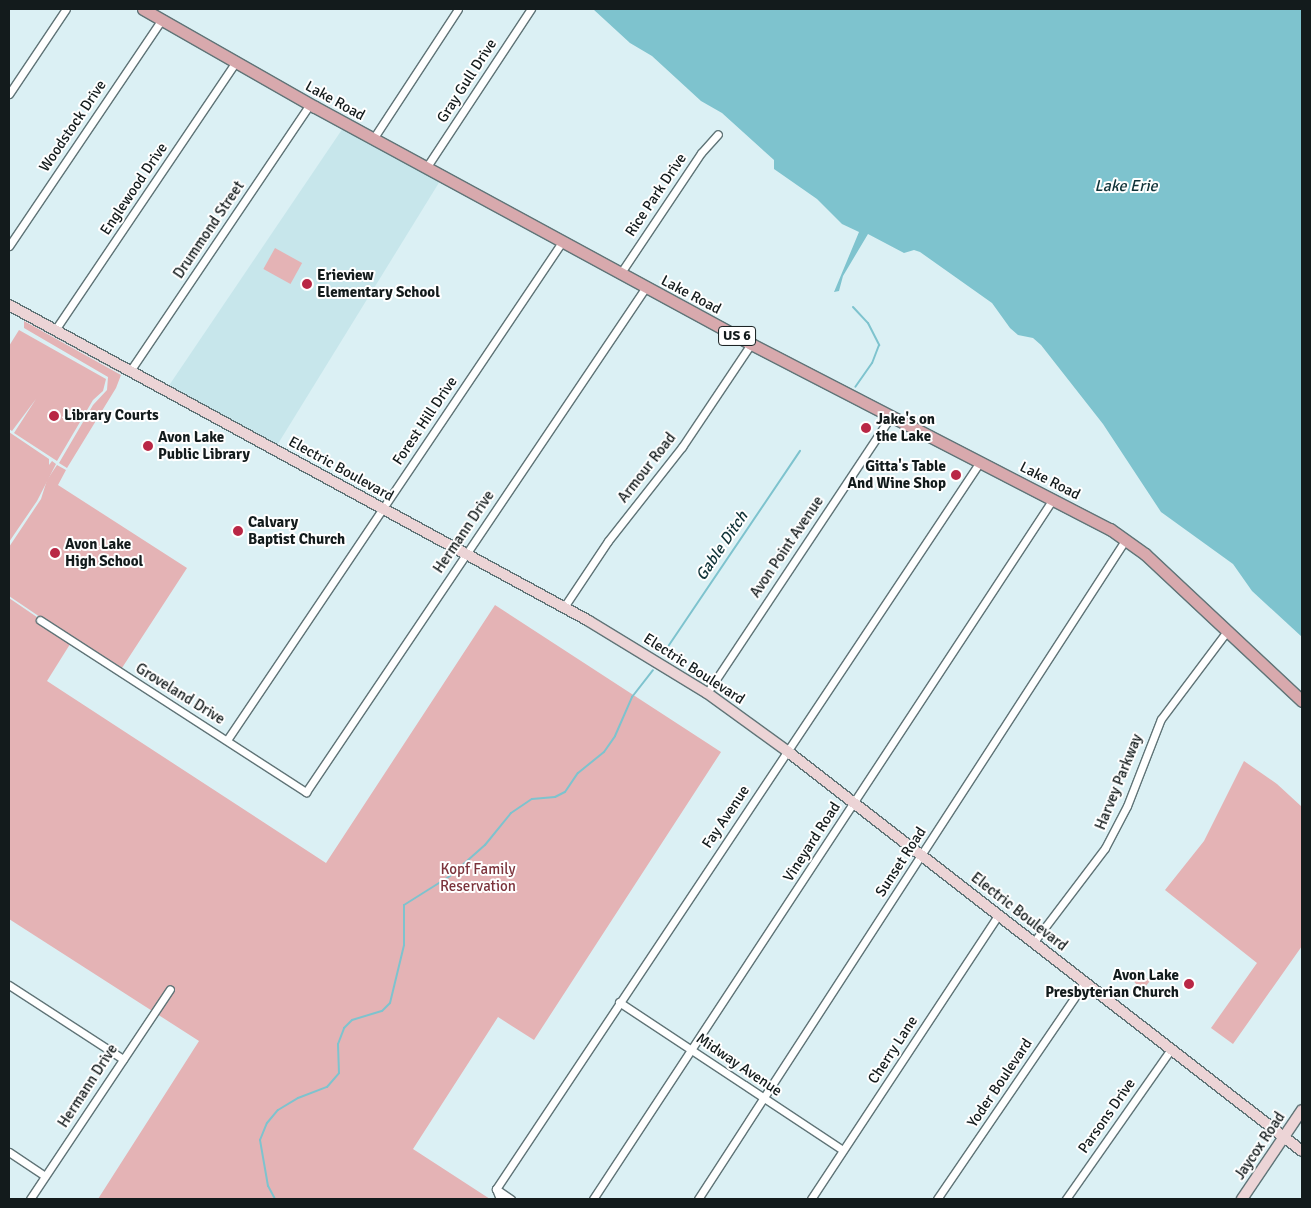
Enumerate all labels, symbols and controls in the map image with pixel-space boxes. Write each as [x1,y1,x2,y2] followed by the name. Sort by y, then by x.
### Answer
[433,36,501,126] street label: Gray Gull Drive
[36,77,110,175] street label: Woodstock Drive
[302,77,368,125] street label: Lake Road
[97,140,171,238] street label: Englewood Drive
[622,150,690,240] street label: Rice Park Drive
[1094,176,1158,196] water label: Lake Erie
[170,178,248,282] street label: Drummond Street
[317,266,440,301] place label: Erieview Elementary School
[658,272,724,318] street label: Lake Road
[301,278,313,290] marker: Erieview Elementary School
[717,324,757,348] road number: US 6
[389,373,461,469] street label: Forest Hill Drive
[64,407,159,425] place label: Library Courts
[48,410,60,422] marker: Library Courts
[876,410,935,445] place label: Jake's on the Lake
[860,422,872,434] marker: Jake's on the Lake
[158,428,250,463] place label: Avon Lake Public Library
[614,430,680,506] street label: Armour Road
[285,433,397,505] street label: Electric Boulevard
[142,440,154,452] marker: Avon Lake Public Library
[847,457,946,492] place label: Gitta's Table And Wine Shop
[1017,458,1083,504] street label: Lake Road
[950,469,962,481] marker: Gitta's Table And Wine Shop
[430,487,498,577] street label: Hermann Drive
[746,493,828,601] street label: Avon Point Avenue
[692,508,752,584] water label: Gable Ditch
[248,513,345,548] place label: Calvary Baptist Church
[232,525,244,537] marker: Calvary Baptist Church
[65,535,143,570] place label: Avon Lake High School
[49,547,61,559] marker: Avon Lake High School
[640,630,748,708] street label: Electric Boulevard
[132,659,228,729] street label: Groveland Drive
[1092,731,1146,833] street label: Harvey Parkway
[698,782,754,852] street label: Fay Avenue
[780,799,844,885] street label: Vineyard Road
[872,824,930,900] street label: Sunset Road
[440,860,516,895] park label: Kopf Family Reservation
[967,869,1071,955] street label: Electric Boulevard
[1045,966,1179,1001] place label: Avon Lake Presbyterian Church
[1183,978,1195,990] marker: Avon Lake Presbyterian Church
[864,1013,922,1087] street label: Cherry Lane
[693,1030,785,1100] street label: Midway Avenue
[964,1035,1036,1131] street label: Yoder Boulevard
[54,1041,122,1131] street label: Hermann Drive
[1075,1075,1139,1157] street label: Parsons Drive
[1231,1109,1289,1183] street label: Jaycox Road

